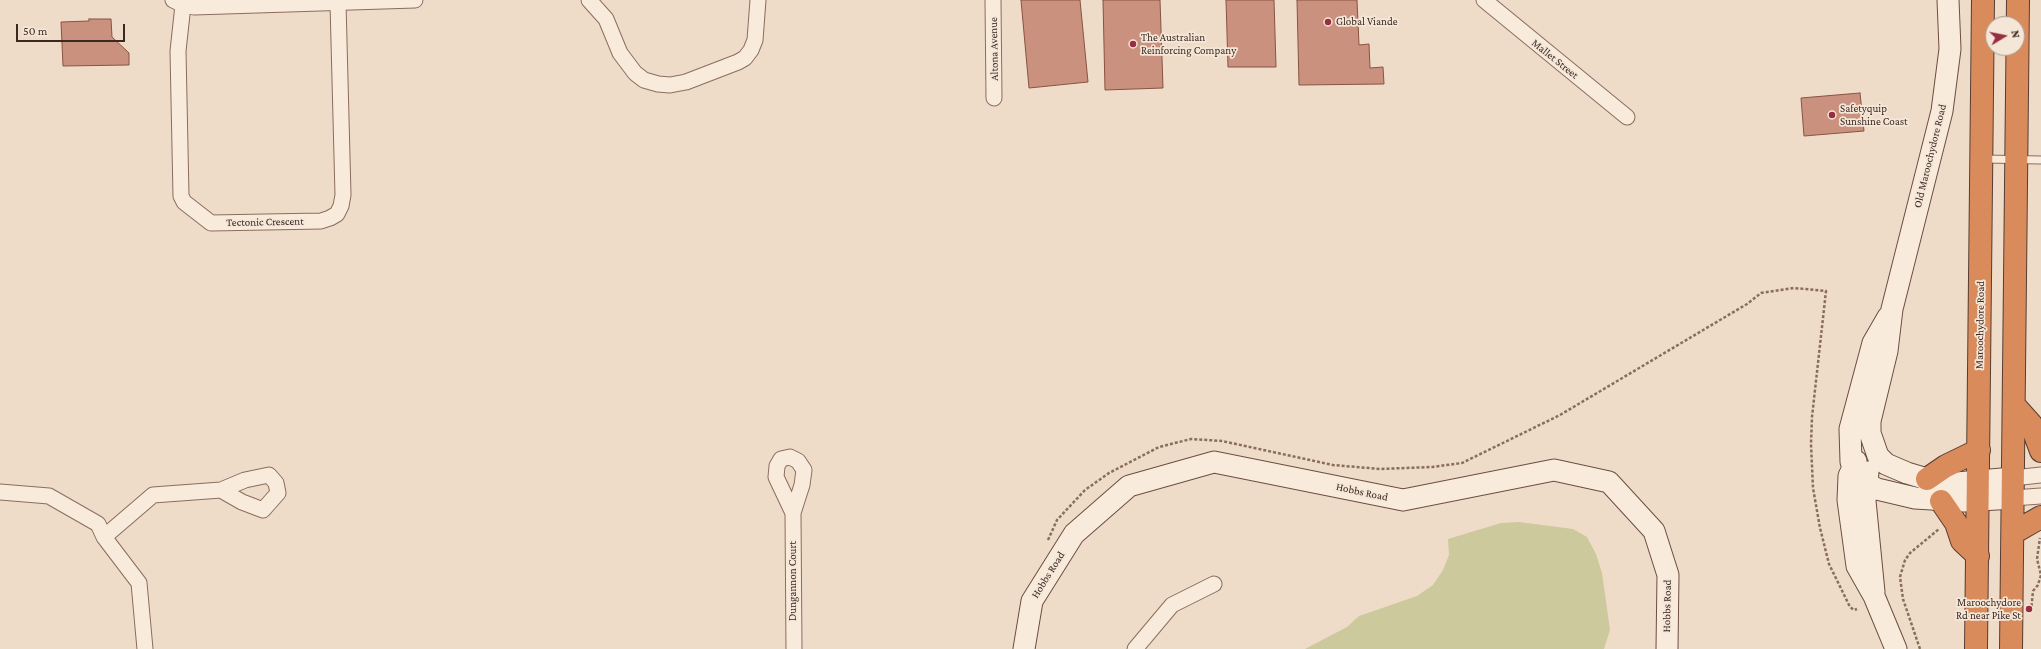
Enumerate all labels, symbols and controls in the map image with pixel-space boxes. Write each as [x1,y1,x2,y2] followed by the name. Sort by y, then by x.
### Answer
[1336,15,1398,29] place label: Global Viande
[18,16,127,42] scale bar
[1985,16,2025,56] north arrow
[987,17,1001,81] street label: Altona Avenue
[1323,17,1333,27] marker: Global Viande
[23,24,47,38] text: 50 m
[2009,29,2022,39] text: N
[1141,31,1236,57] place label: The Australian Reinforcing Company
[1529,36,1581,82] street label: Mallet Street
[1128,39,1138,49] marker: The Australian Reinforcing Company
[1840,102,1908,128] place label: Safetyquip Sunshine Coast
[1911,103,1949,209] street label: Old Maroochydore Road
[1827,110,1837,120] marker: Safetyquip Sunshine Coast
[226,215,304,229] street label: Tectonic Crescent
[1973,281,1987,369] street label: Maroochydore Road
[1335,480,1389,504] street label: Hobbs Road
[786,541,800,621] street label: Dungannon Court
[1028,549,1068,601] street label: Hobbs Road
[1660,580,1674,632] street label: Hobbs Road
[1956,596,2021,622] place label: Maroochydore Rd near Pike St
[2024,604,2034,614] marker: Maroochydore Rd near Pike St

